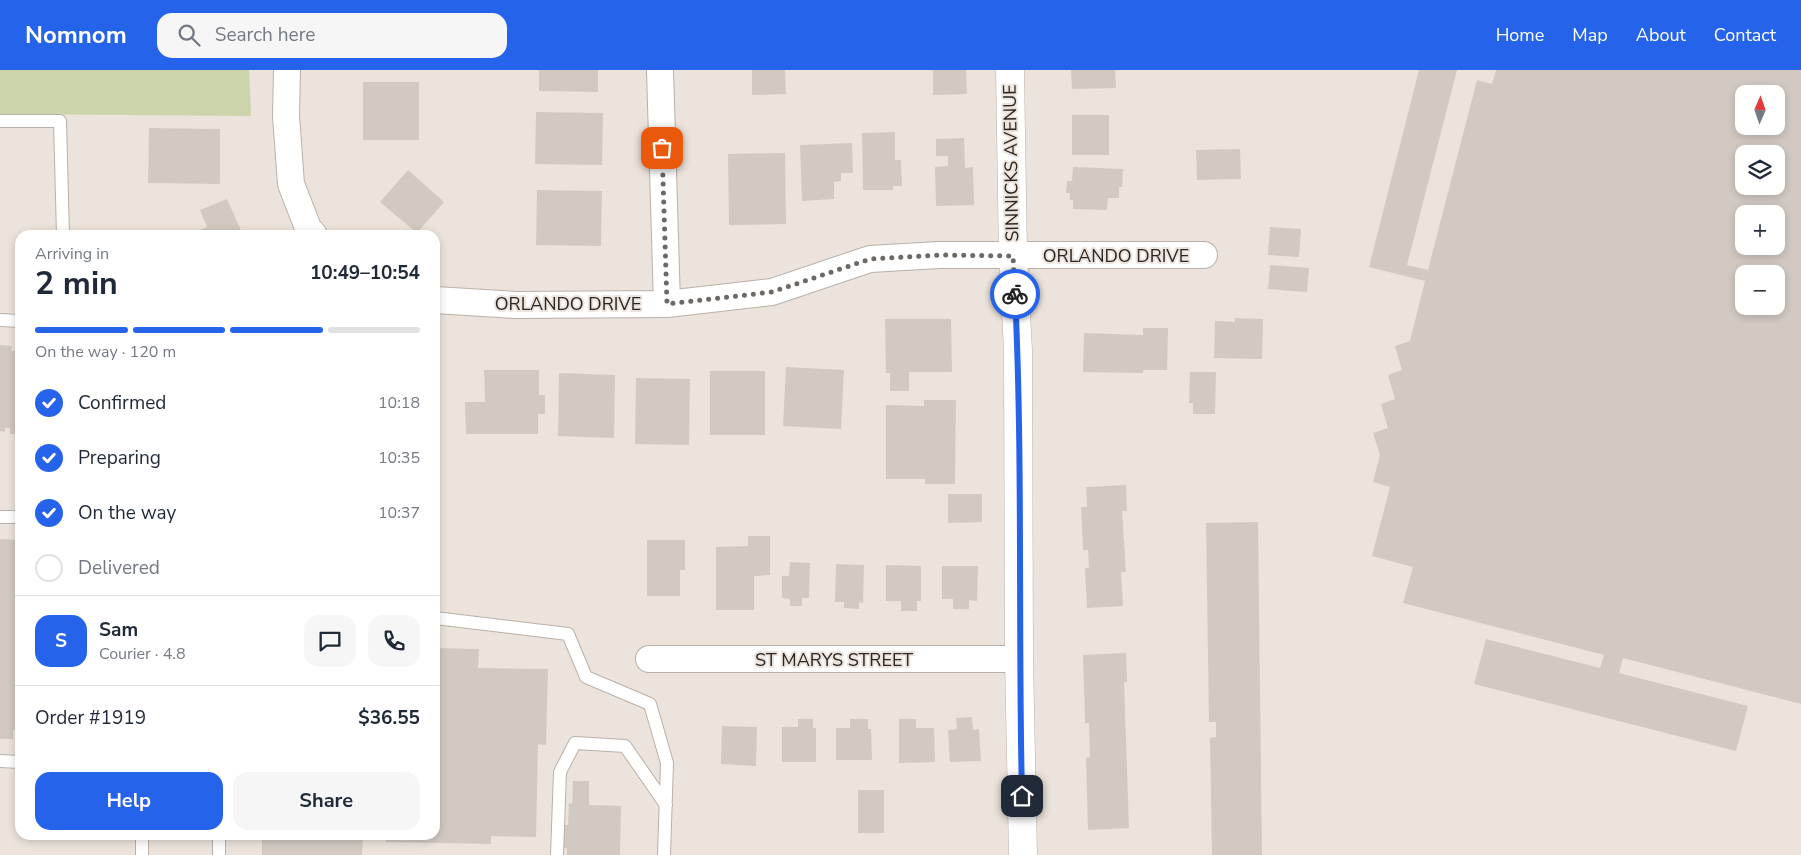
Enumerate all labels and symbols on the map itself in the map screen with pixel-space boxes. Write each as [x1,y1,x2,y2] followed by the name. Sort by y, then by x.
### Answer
[998,84,1024,242] street label: SINNICKS AVENUE
[1735,85,1785,135] north arrow
[641,127,683,169] pin
[1043,244,1189,268] street label: ORLANDO DRIVE
[990,269,1040,319] courier
[495,292,641,316] street label: ORLANDO DRIVE
[755,648,913,672] street label: ST MARYS STREET
[1001,775,1043,817] pin

